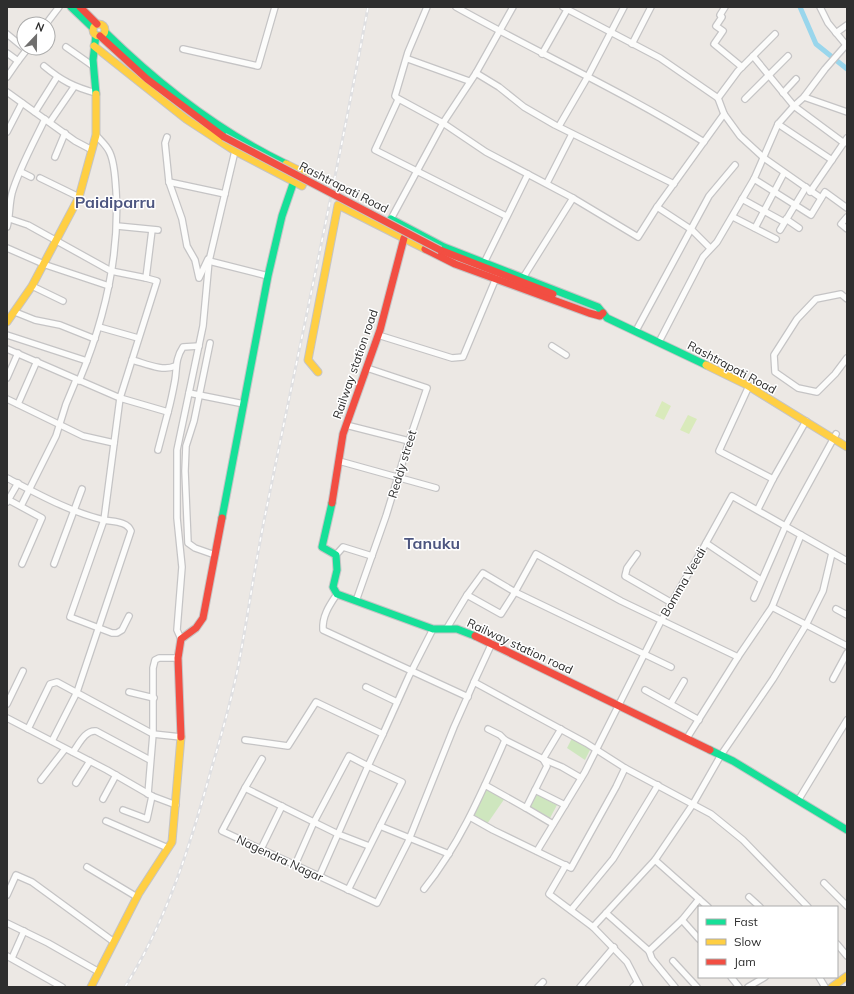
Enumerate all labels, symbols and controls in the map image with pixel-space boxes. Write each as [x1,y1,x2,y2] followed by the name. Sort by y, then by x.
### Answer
[16,16,56,56] north arrow
[33,19,46,35] text: N
[297,158,391,216] street label: Rashtrapati Road
[75,192,155,212] district label: Paidiparru
[329,307,381,421] street label: Railway station road
[685,337,779,397] street label: Rashtrapati Road
[385,428,419,500] street label: Reddy street
[404,533,460,553] district label: Tanuku
[657,545,709,619] street label: Bomma Veedi
[465,615,575,677] street label: Railway station road
[234,831,326,885] street label: Nagendra Nagar
[698,906,838,978] legend
[734,914,758,929] text: Fast
[734,934,762,949] text: Slow
[734,954,756,969] text: Jam

